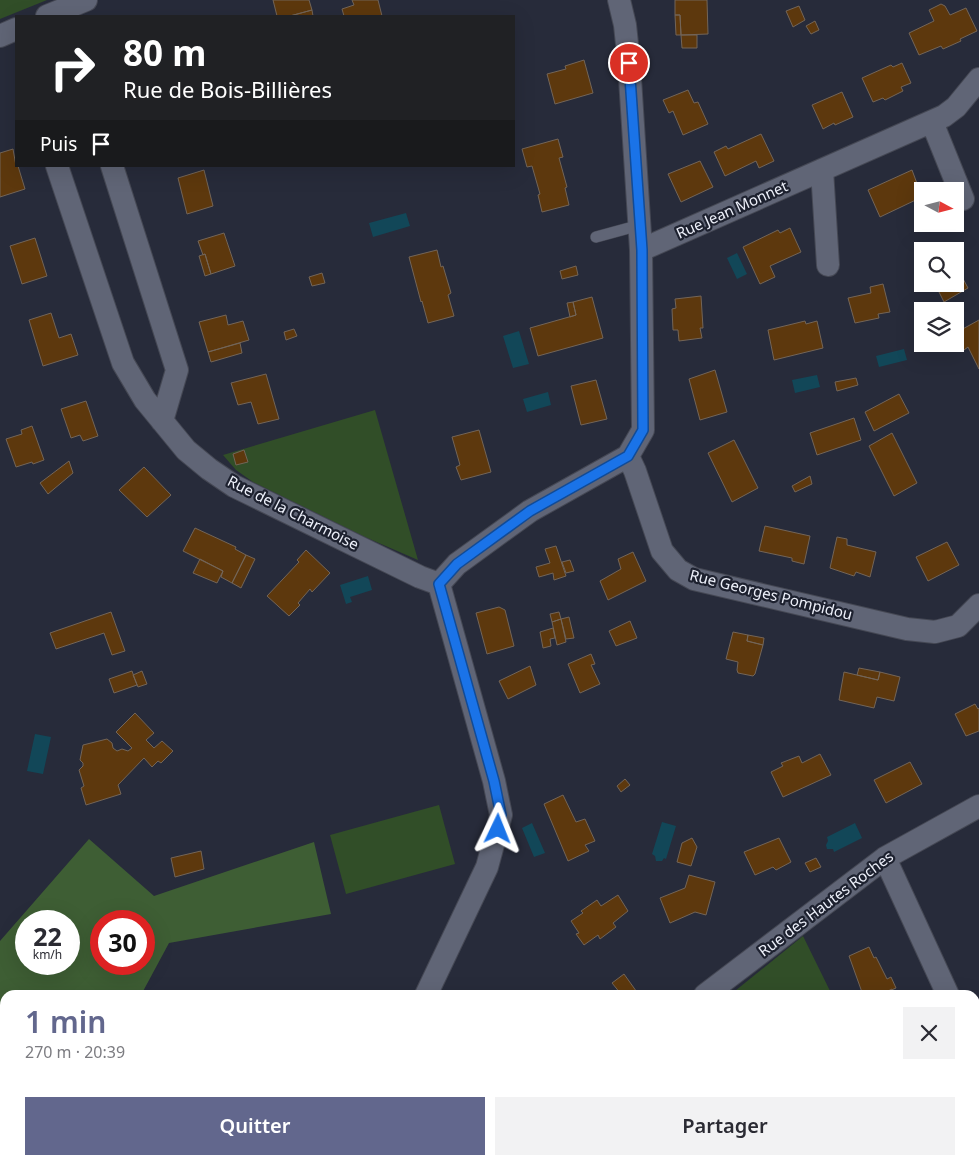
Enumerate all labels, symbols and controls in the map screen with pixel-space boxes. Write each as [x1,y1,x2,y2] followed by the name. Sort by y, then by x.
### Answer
[123,29,206,76] text: 80 m
[40,35,105,100] icon: right
[608,42,650,84] pin
[615,49,643,77] icon: arrive
[123,74,332,104] text: Rue de Bois-Billières
[87,130,115,158] icon: arrive
[40,131,77,157] text: Puis
[673,175,791,243] street label: Rue Jean Monnet
[914,182,964,232] north arrow
[914,182,964,352] map controls
[914,242,964,292] button: search
[914,302,964,352] button: layers
[224,470,362,554] street label: Rue de la Charmoise
[688,564,855,624] street label: Rue Georges Pompidou
[471,802,523,854] position arrow
[754,846,897,961] street label: Rue des Hautes Roches
[90,910,155,975] speed limit sign: 30
[33,919,62,953] text: 22
[33,946,62,963] text: km/h
[25,1001,106,1042] text: 1 min
[903,1007,955,1059] button: close
[25,1041,125,1063] text: 270 m · 20:39
[25,1097,485,1155] button: Quitter
[495,1097,955,1155] button: Partager

